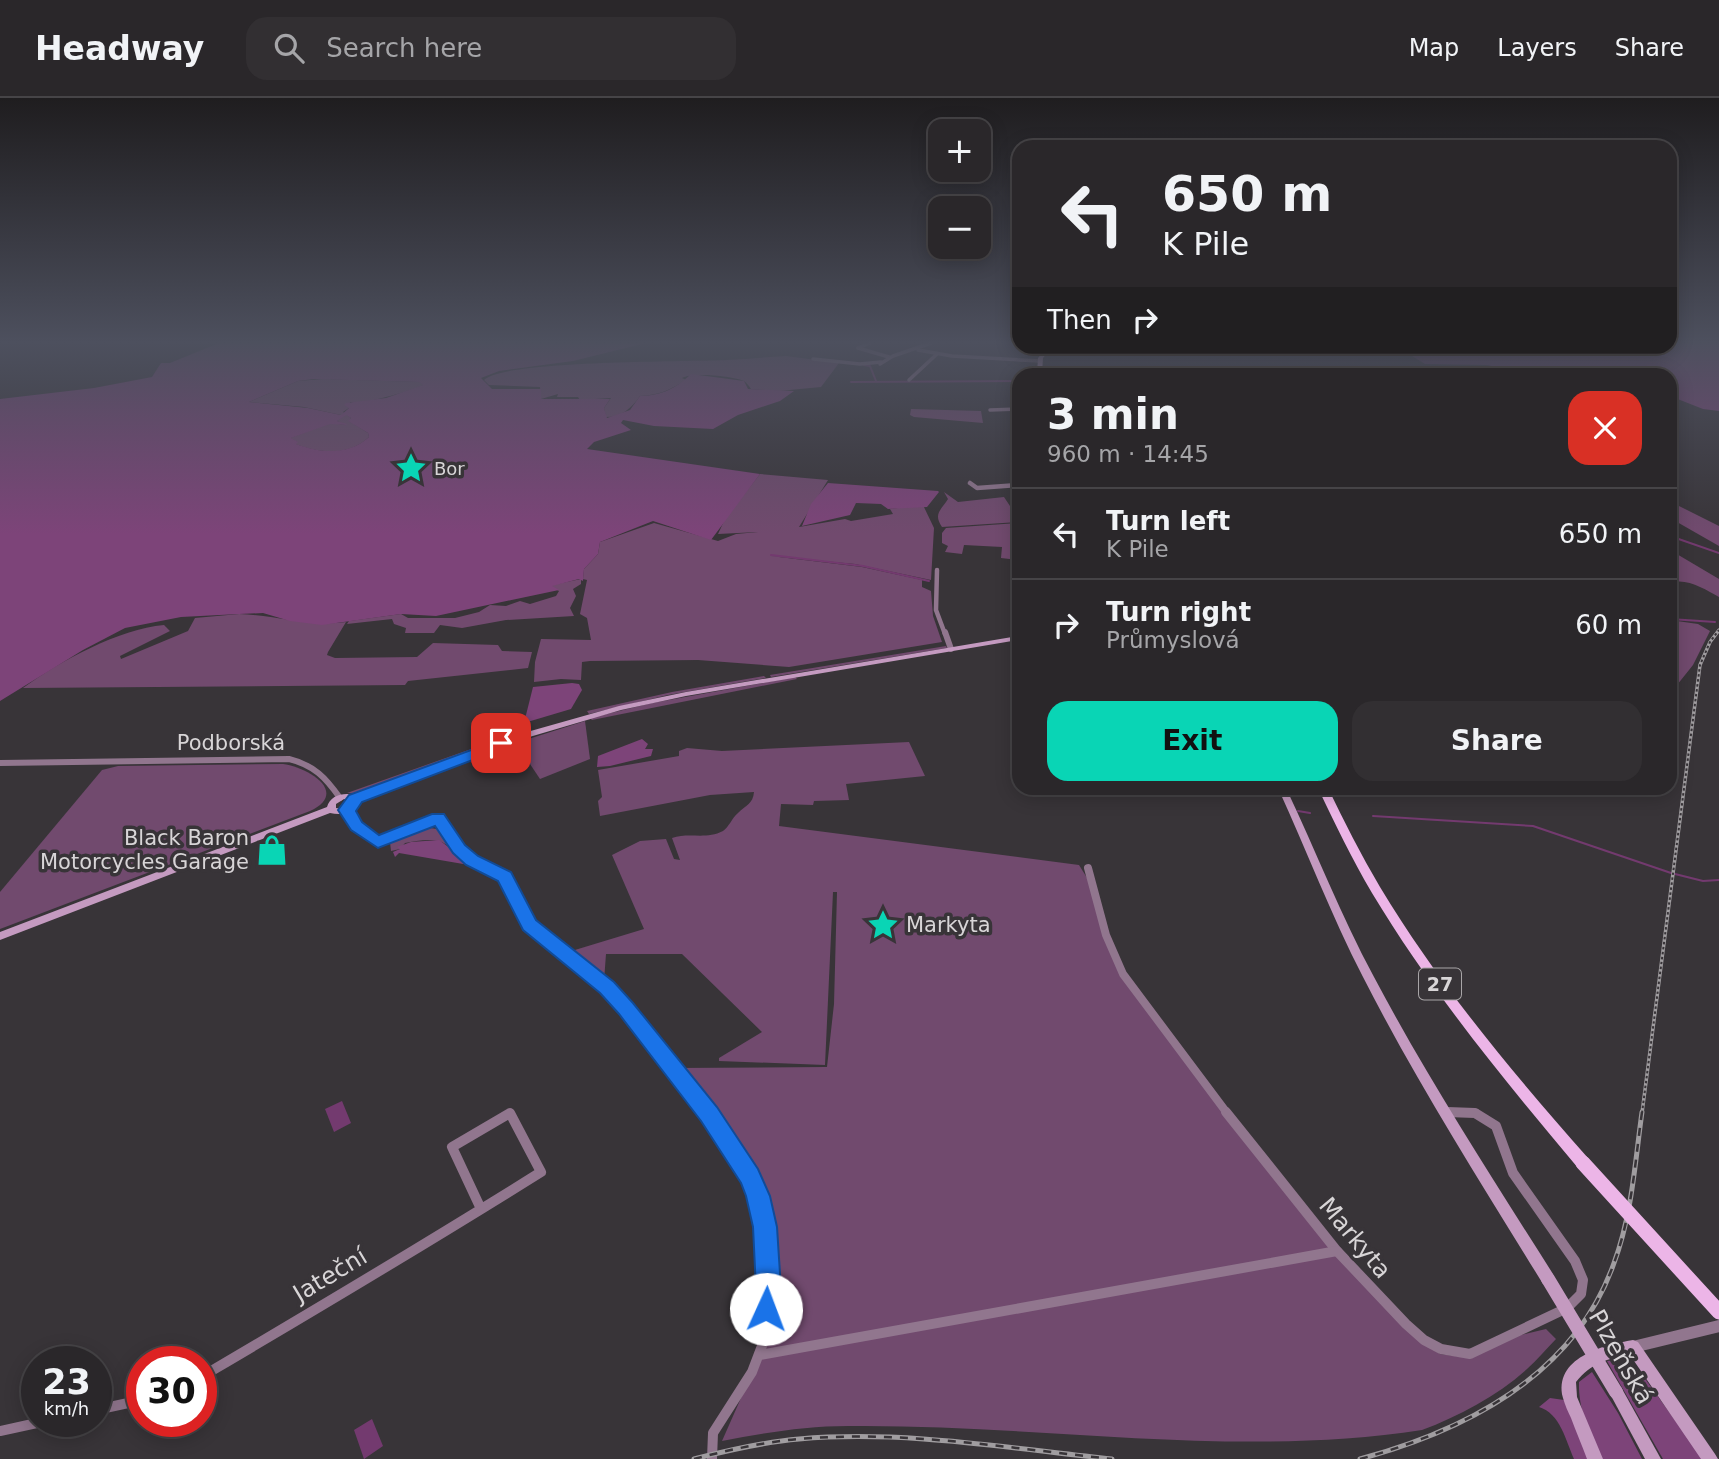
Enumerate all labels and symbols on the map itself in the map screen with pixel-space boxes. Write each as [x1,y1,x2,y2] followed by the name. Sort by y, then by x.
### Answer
[394,451,428,485] place icon: Bor
[434,458,465,479] place label: Bor
[471,713,531,773] pin
[177,731,285,755] street label: Podborská
[40,826,249,874] place label: Black Baron Motorcycles Garage
[255,833,289,867] shop icon: Black Baron Motorcycles Garage
[866,908,900,942] place icon: Markyta
[906,913,991,937] place label: Markyta
[1419,968,1461,1000] road number: 27
[1313,1192,1397,1284] street label: Markyta
[286,1241,373,1309] street label: Jateční
[729,1272,803,1346] position arrow
[1583,1305,1659,1409] street label: Plzeňská
[126,1346,217,1437] speed limit sign: 30

